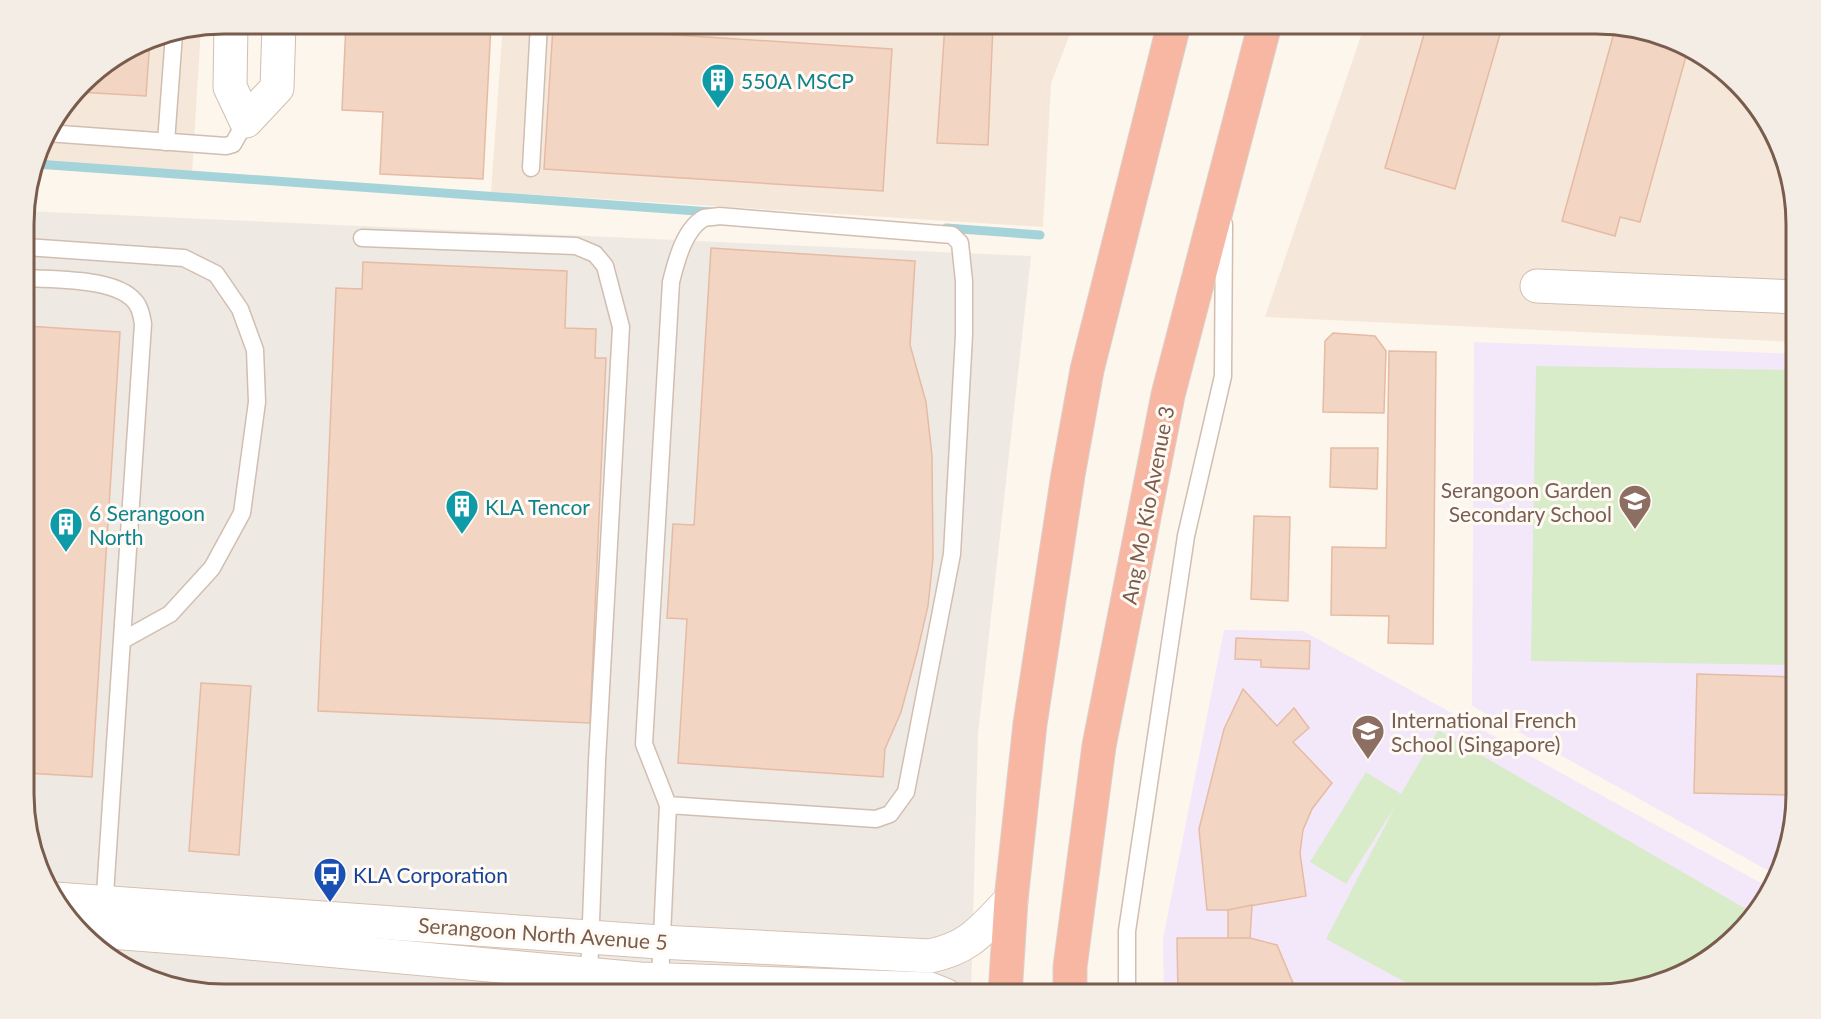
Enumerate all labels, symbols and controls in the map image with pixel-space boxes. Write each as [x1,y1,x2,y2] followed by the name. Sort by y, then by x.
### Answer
[700,62,736,109] building icon: 550A MSCP
[741,68,854,93] place label: 550A MSCP
[1116,404,1178,606] street label: Ang Mo Kio Avenue 3
[1441,477,1612,526] place label: Serangoon Garden Secondary School
[1617,483,1653,530] school or university icon: Serangoon Garden Secondary School
[444,488,480,535] building icon: KLA Tencor
[485,494,590,519] place label: KLA Tencor
[89,500,205,549] place label: 6 Serangoon North
[48,506,84,553] building icon: 6 Serangoon North
[1391,707,1577,756] place label: International French School (Singapore)
[1350,713,1386,760] school or university icon: International French School (Singapore)
[312,856,348,903] bus stop icon: KLA Corporation
[353,862,508,887] place label: KLA Corporation
[417,912,669,954] street label: Serangoon North Avenue 5

